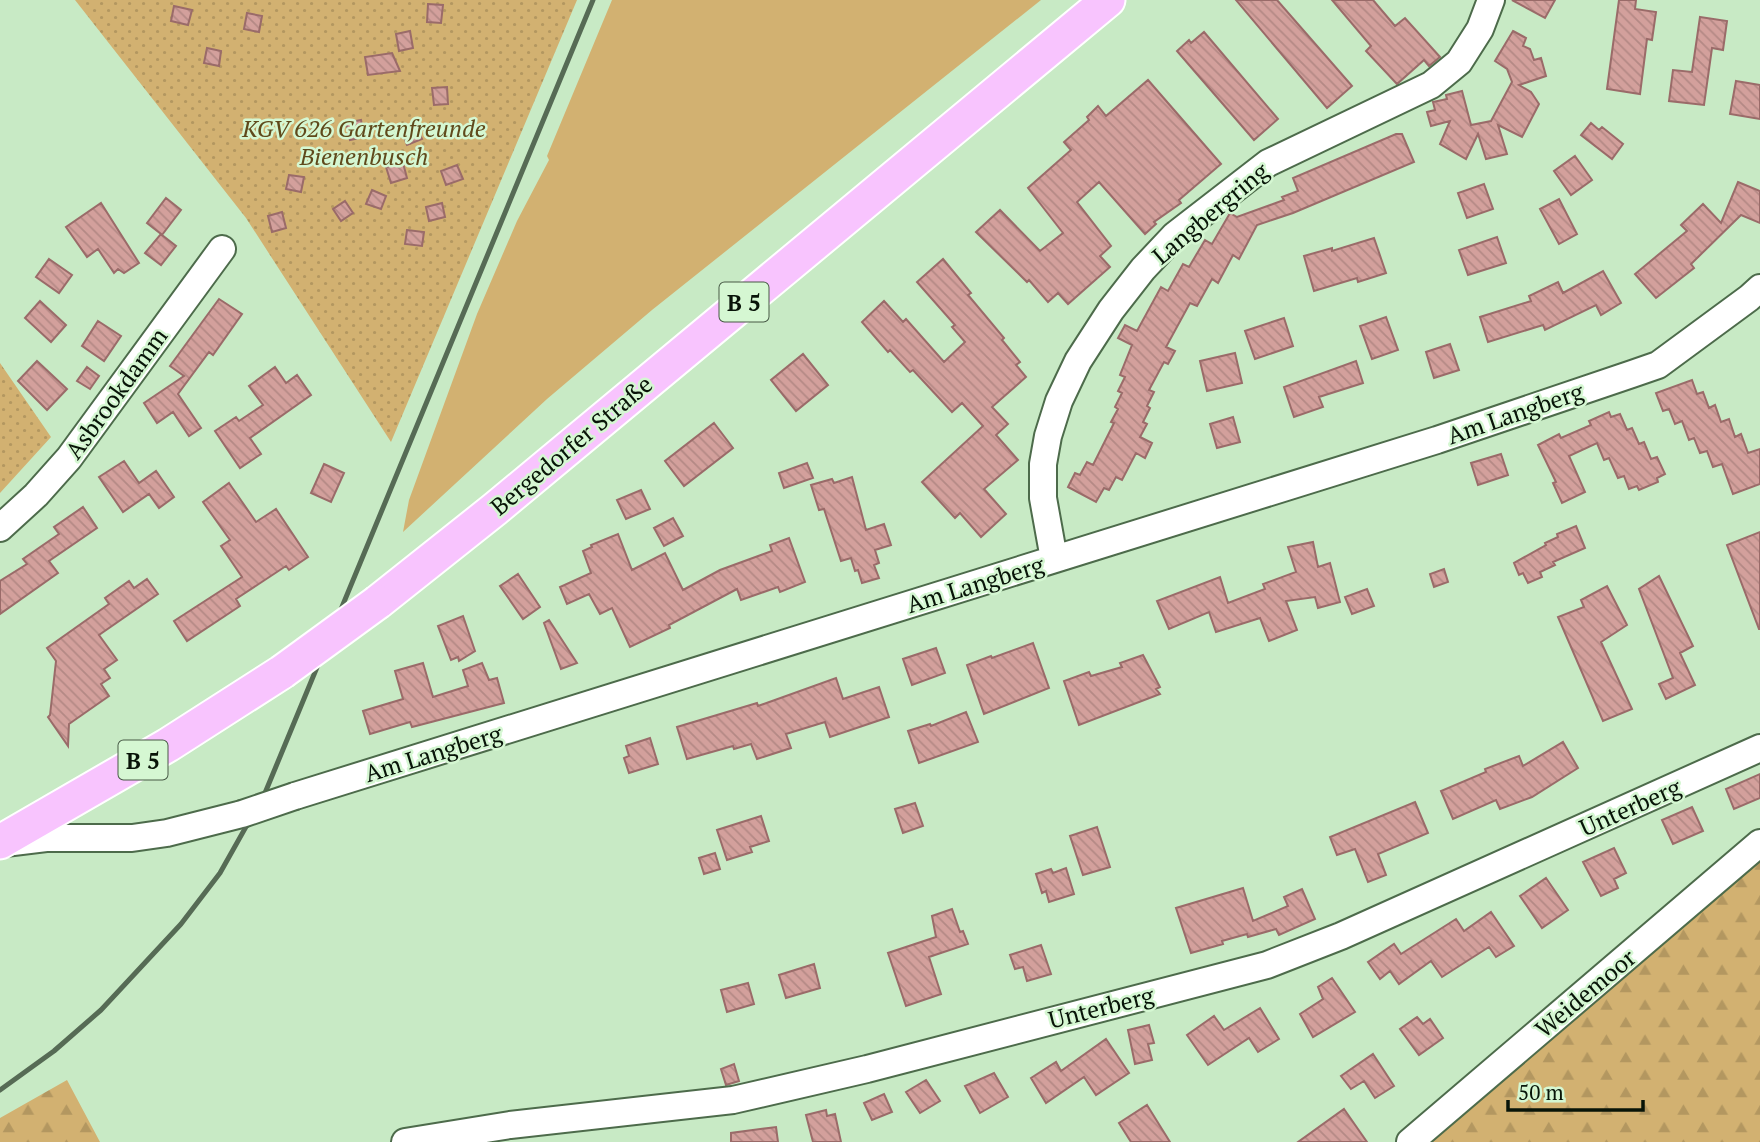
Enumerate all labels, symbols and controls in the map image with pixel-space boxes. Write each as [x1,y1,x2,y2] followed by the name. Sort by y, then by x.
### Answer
[241,112,486,172] park label: KGV 626 Gartenfreunde Bienenbusch
[1145,155,1275,271] street label: Langbergring
[720,282,768,322] road number: B 5
[58,321,175,465] street label: Asbrookdamm
[483,368,659,522] street label: Bergedorfer Straße
[1443,375,1588,451] street label: Am Langberg
[902,548,1048,620] street label: Am Langberg
[360,717,506,789] street label: Am Langberg
[118,740,168,780] road number: B 5
[1574,770,1686,843] street label: Unterberg
[1528,941,1643,1044] street label: Weidemoor
[1045,978,1157,1036] street label: Unterberg
[1508,1068,1643,1112] scale bar
[1518,1078,1564,1106] text: 50 m

